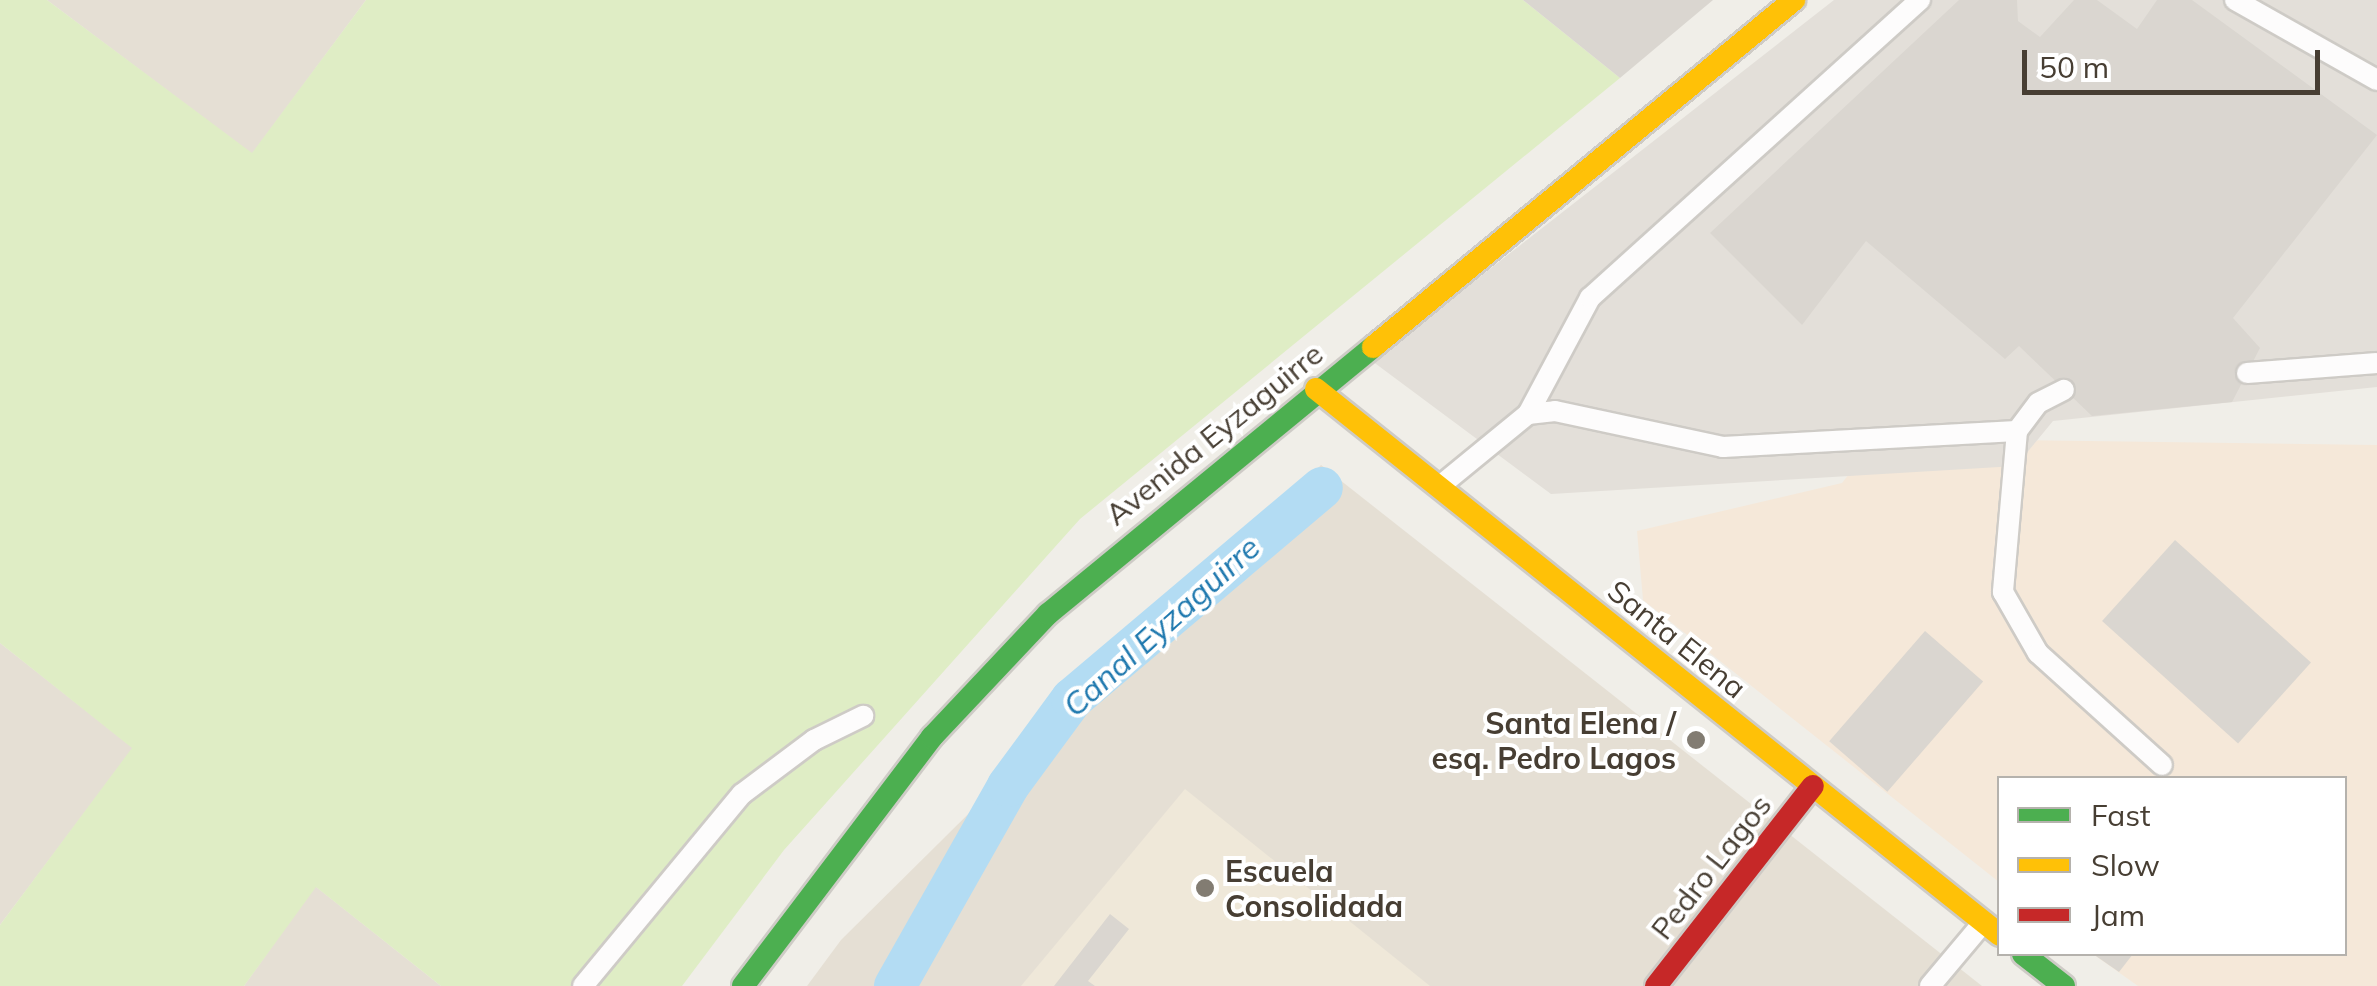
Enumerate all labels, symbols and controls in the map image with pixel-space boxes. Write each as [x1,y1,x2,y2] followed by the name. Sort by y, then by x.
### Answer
[2027,30,2324,92] scale bar
[2039,48,2109,86] text: 50 m
[1098,335,1330,533] street label: Avenida Eyzaguirre
[1055,528,1267,724] water label: Canal Eyzaguirre
[1601,572,1753,706] street label: Santa Elena
[1432,705,1676,776] place label: Santa Elena / esq. Pedro Lagos
[1685,729,1707,751] marker: Santa Elena / esq. Pedro Lagos
[1997,776,2347,956] legend
[1643,788,1779,946] street label: Pedro Lagos
[2091,796,2151,834] text: Fast
[2091,846,2160,884] text: Slow
[1225,853,1403,924] place label: Escuela Consolidada
[1194,877,1216,899] marker: Escuela Consolidada
[2091,896,2145,934] text: Jam

